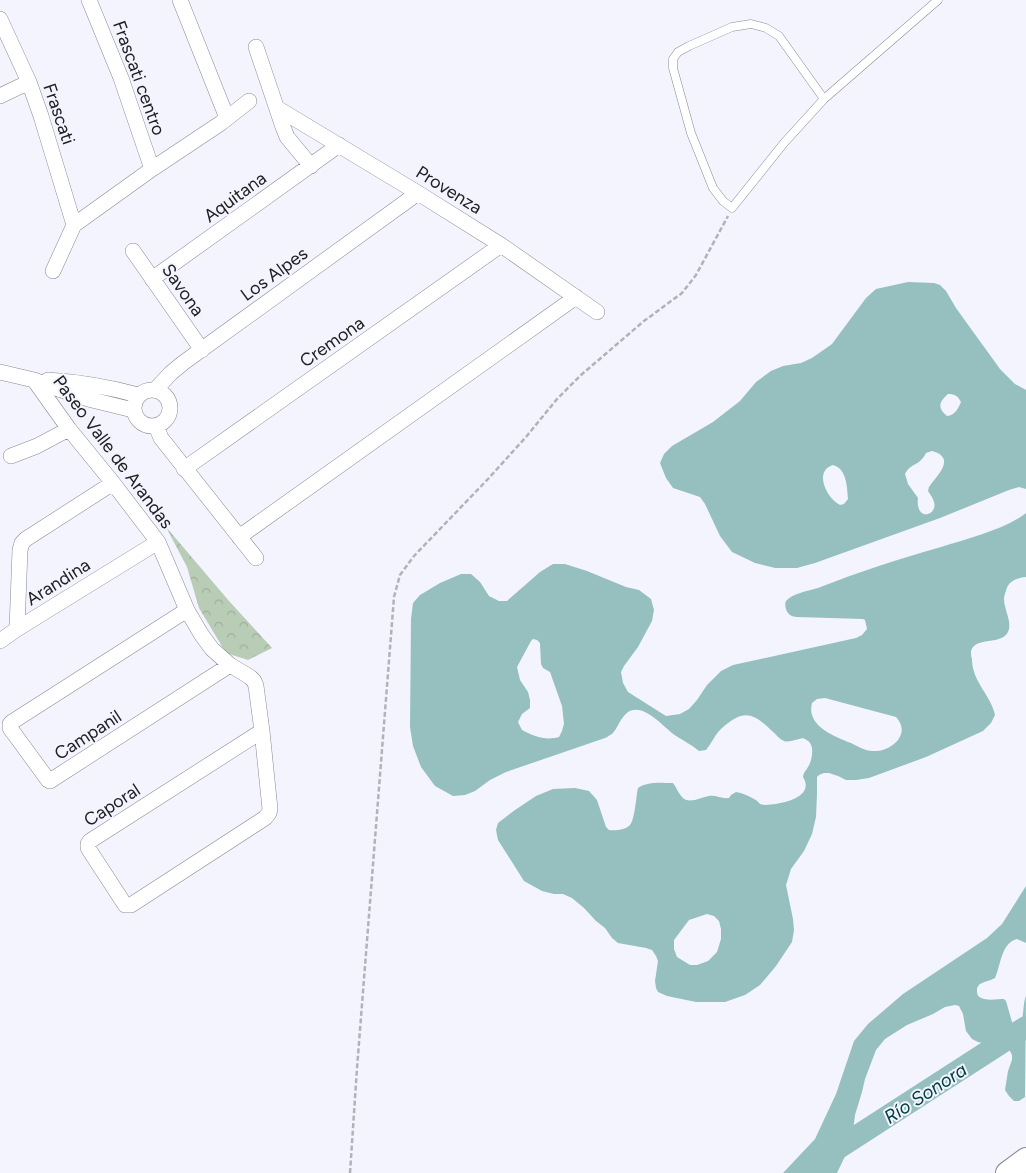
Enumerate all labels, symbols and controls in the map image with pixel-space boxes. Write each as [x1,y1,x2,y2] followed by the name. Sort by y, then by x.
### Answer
[108,18,170,138] street label: Frascati centro
[38,81,80,147] street label: Frascati
[412,161,486,219] street label: Provenza
[199,167,271,227] street label: Aquitana
[236,242,312,306] street label: Los Alpes
[157,260,209,320] street label: Savona
[295,312,369,372] street label: Cremona
[48,371,178,533] street label: Paseo Valle de Arandas
[22,554,94,610] street label: Arandina
[50,705,126,765] street label: Campanil
[80,779,144,831] street label: Caporal
[880,1058,971,1129] water label: Río Sonora

